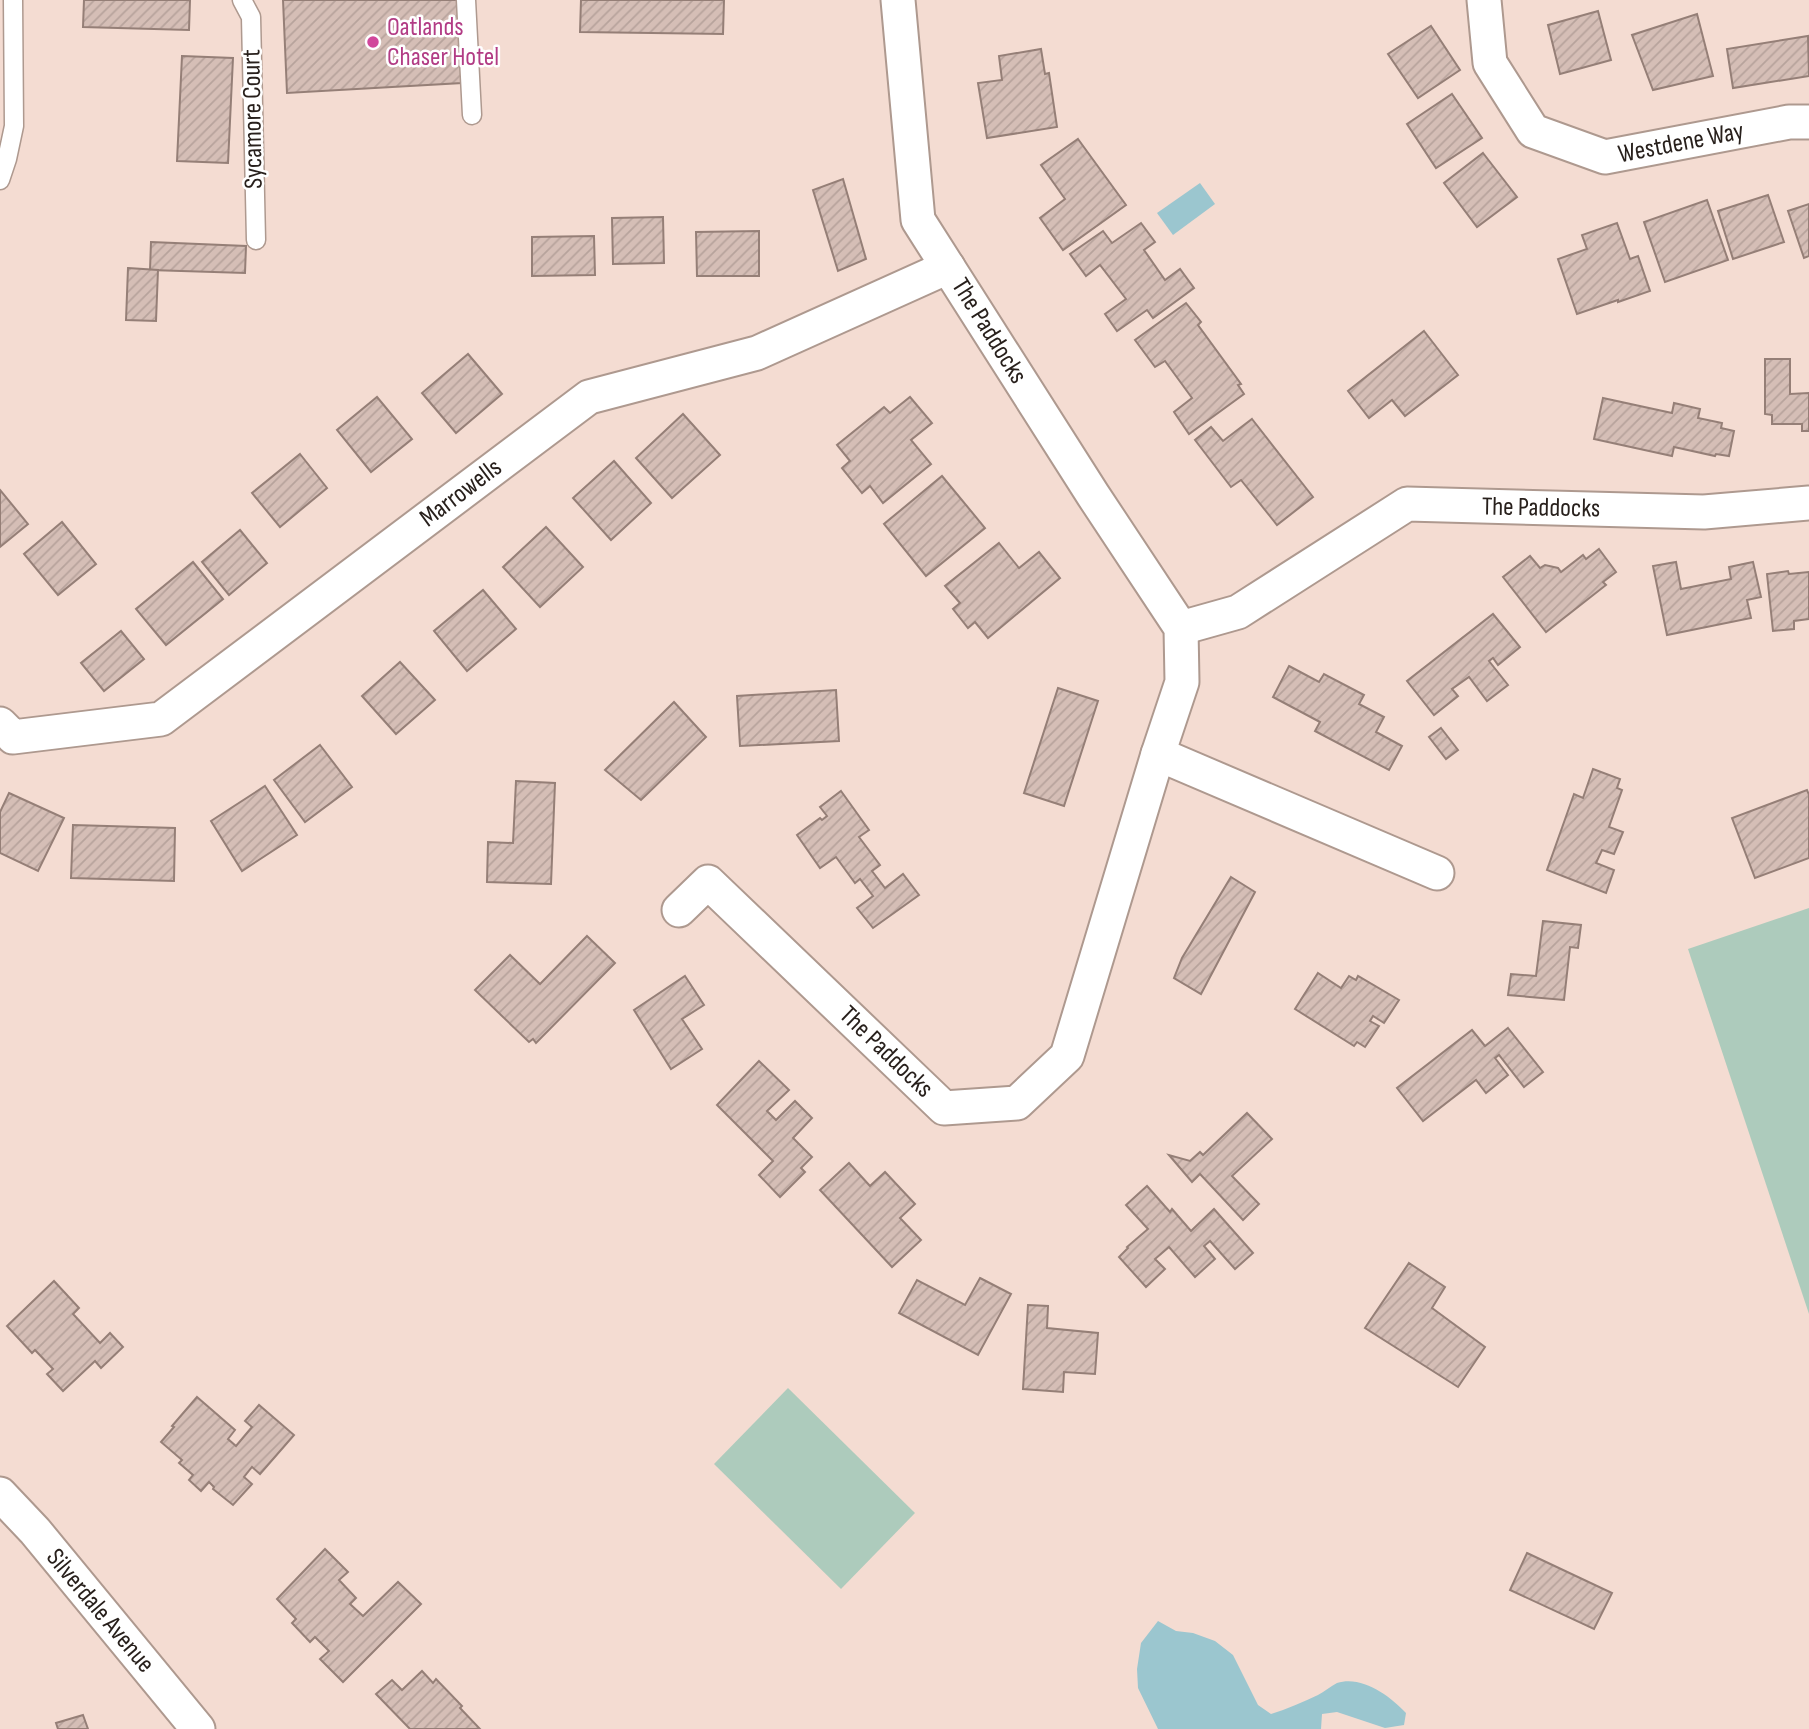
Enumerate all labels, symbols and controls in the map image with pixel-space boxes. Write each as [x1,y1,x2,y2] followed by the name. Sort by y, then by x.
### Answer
[387,12,499,73] place label: Oatlands Chaser Hotel
[365,34,381,50] marker: Oatlands Chaser Hotel
[236,49,270,189] street label: Sycamore Court
[1616,116,1746,170] street label: Westdene Way
[944,273,1034,389] street label: The Paddocks
[414,452,508,534] street label: Marrowells
[1482,491,1600,525] street label: The Paddocks
[833,1000,939,1104] street label: The Paddocks
[39,1543,161,1679] street label: Silverdale Avenue

